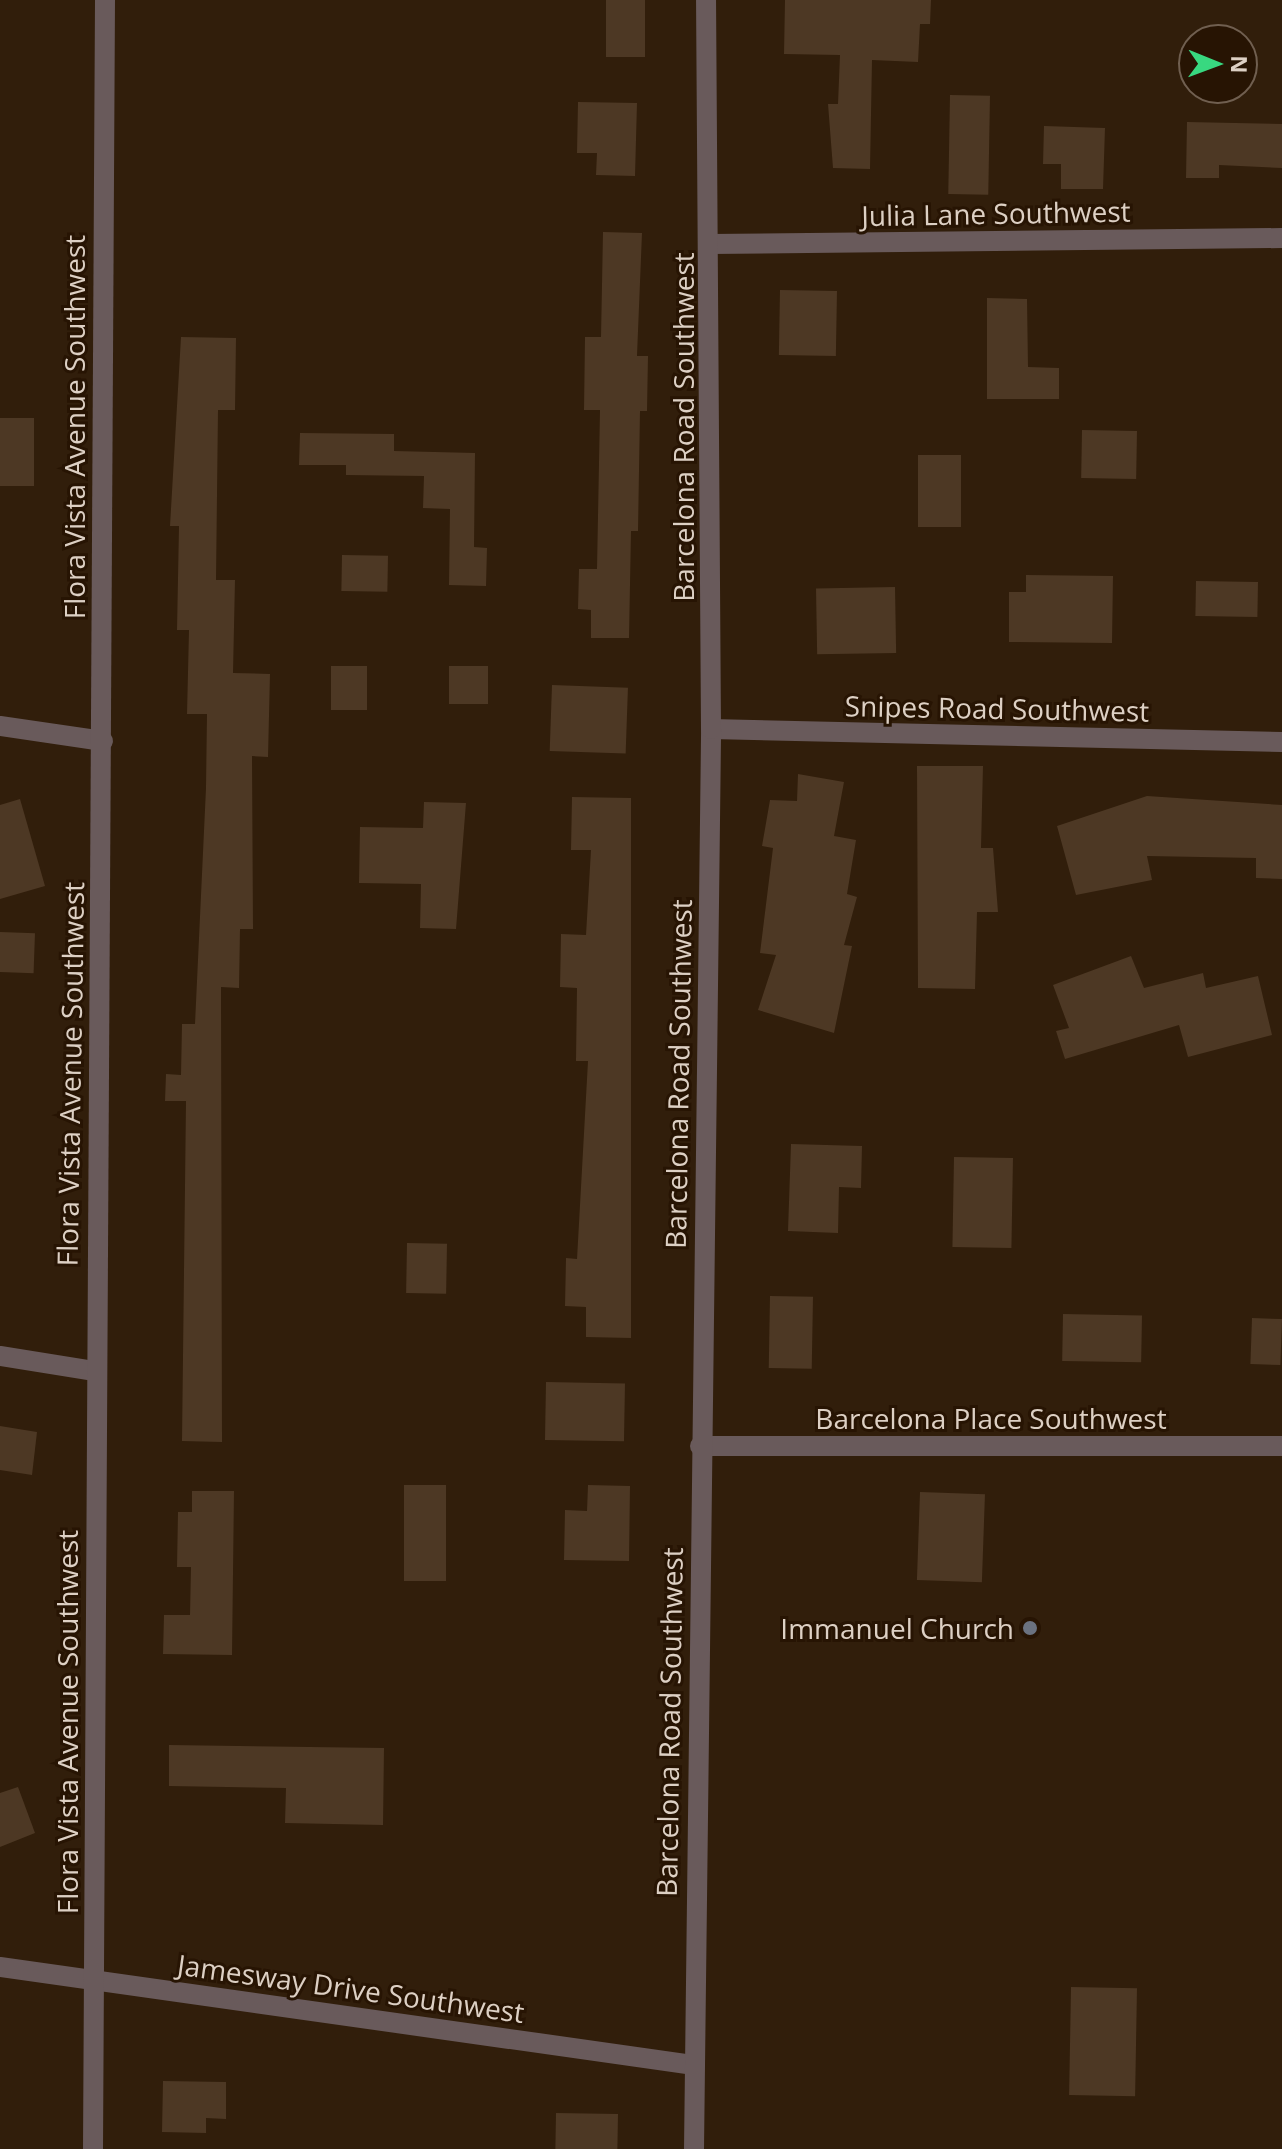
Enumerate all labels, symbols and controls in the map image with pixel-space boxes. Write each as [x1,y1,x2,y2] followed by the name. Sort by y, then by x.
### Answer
[1178,24,1258,104] north arrow
[1225,55,1255,74] text: N
[861,194,1131,232] street label: Julia Lane Southwest
[57,235,91,619] street label: Flora Vista Avenue Southwest
[666,252,700,602] street label: Barcelona Road Southwest
[845,689,1149,727] street label: Snipes Road Southwest
[50,881,90,1267] street label: Flora Vista Avenue Southwest
[658,899,698,1249] street label: Barcelona Road Southwest
[815,1401,1167,1435] street label: Barcelona Place Southwest
[50,1530,84,1914] street label: Flora Vista Avenue Southwest
[649,1547,689,1897] street label: Barcelona Road Southwest
[780,1611,1014,1645] place label: Immanuel Church
[1021,1619,1039,1637] marker: Immanuel Church
[176,1947,526,2029] street label: Jamesway Drive Southwest

